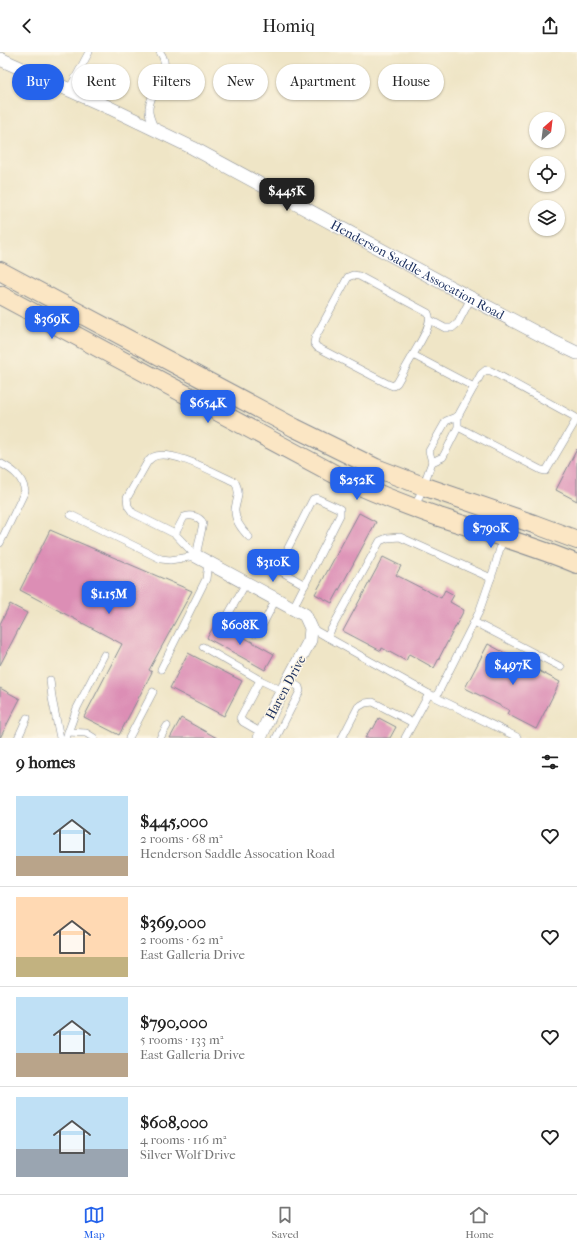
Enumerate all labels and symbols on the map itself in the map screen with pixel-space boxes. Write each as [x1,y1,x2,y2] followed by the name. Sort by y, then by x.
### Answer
[529,112,565,148] north arrow
[259,178,315,212] pin: $445K
[328,217,508,323] street label: Henderson Saddle Assocation Road
[24,306,80,340] pin: $369K
[180,390,236,424] pin: $654K
[329,467,385,501] pin: $252K
[463,515,519,549] pin: $790K
[245,549,301,583] pin: $310K
[76,581,142,615] pin: $1.15M
[212,612,268,646] pin: $608K
[262,652,309,722] street label: Haren Drive
[485,652,541,686] pin: $497K

